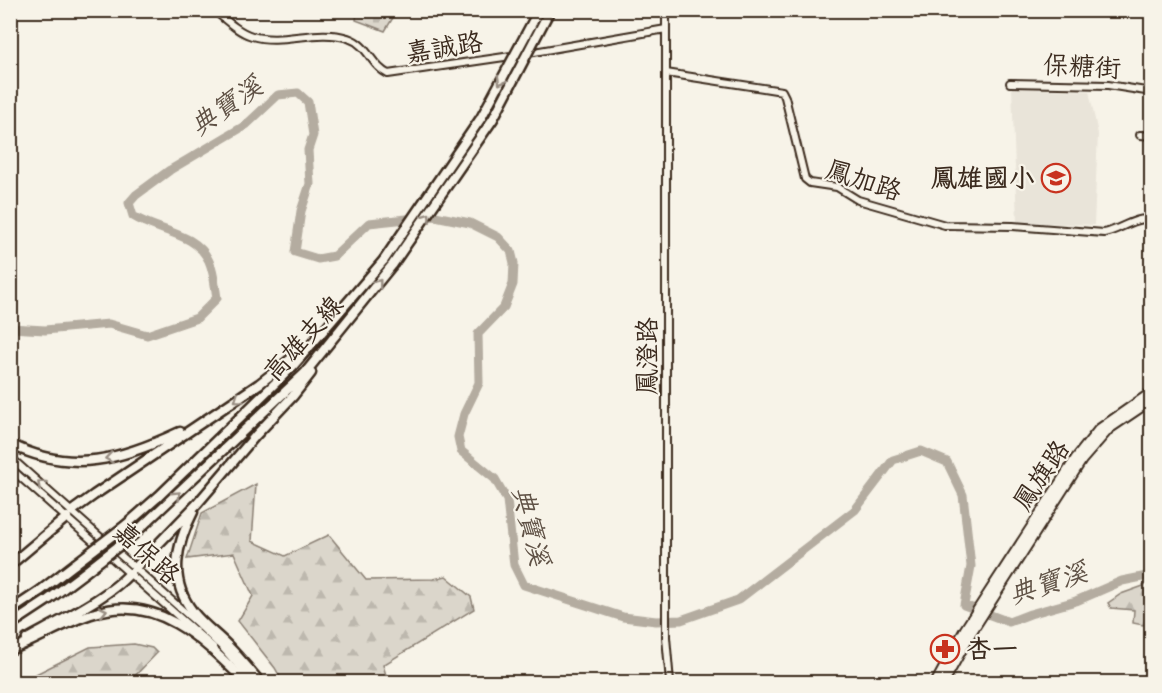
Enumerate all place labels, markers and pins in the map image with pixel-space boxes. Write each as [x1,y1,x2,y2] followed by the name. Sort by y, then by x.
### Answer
[931,162,1035,200] place label: 鳳雄國小
[1040,162,1072,194] school or university icon: 鳳雄國小
[929,633,961,665] pharmacy icon: 杏一
[966,633,1018,671] place label: 杏一

